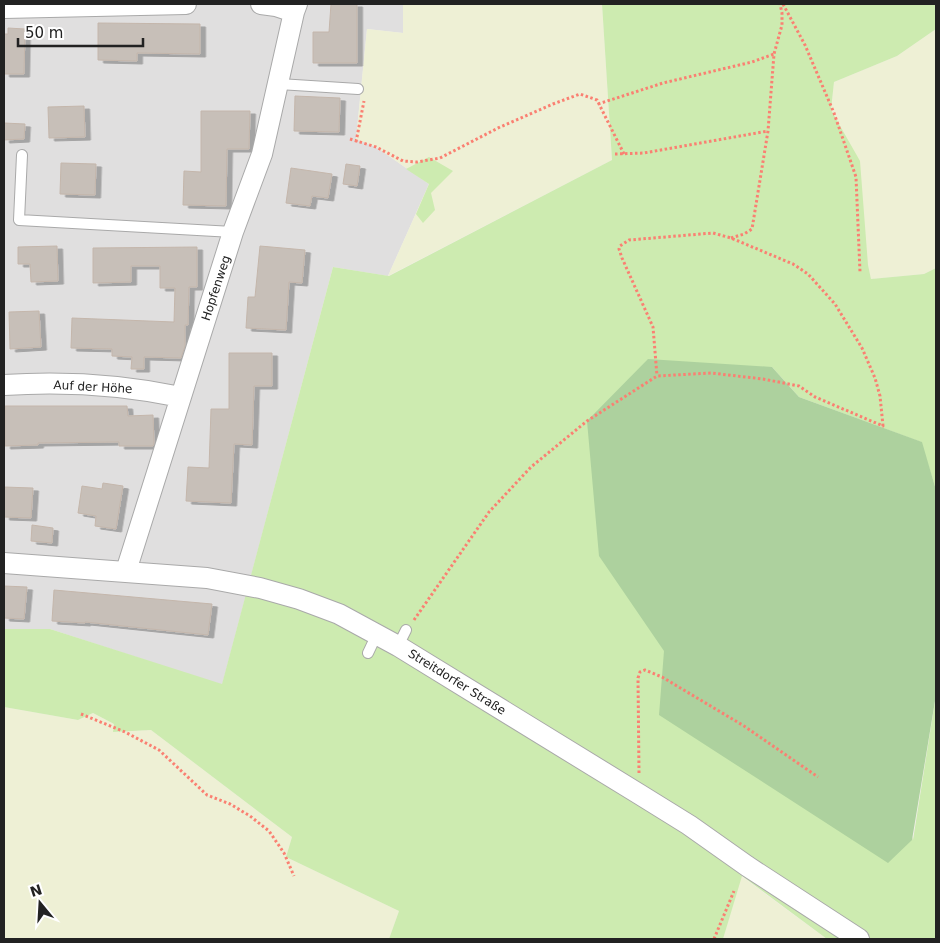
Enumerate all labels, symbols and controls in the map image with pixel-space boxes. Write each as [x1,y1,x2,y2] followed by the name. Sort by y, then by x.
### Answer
[18,15,142,47] scale bar
[25,24,63,42] text: 50 m
[199,253,233,323] street label: Hopfenweg
[53,378,133,396] street label: Auf der Höhe
[406,646,508,718] street label: Streitdorfer Straße
[15,878,65,928] north arrow
[28,881,44,900] text: N

